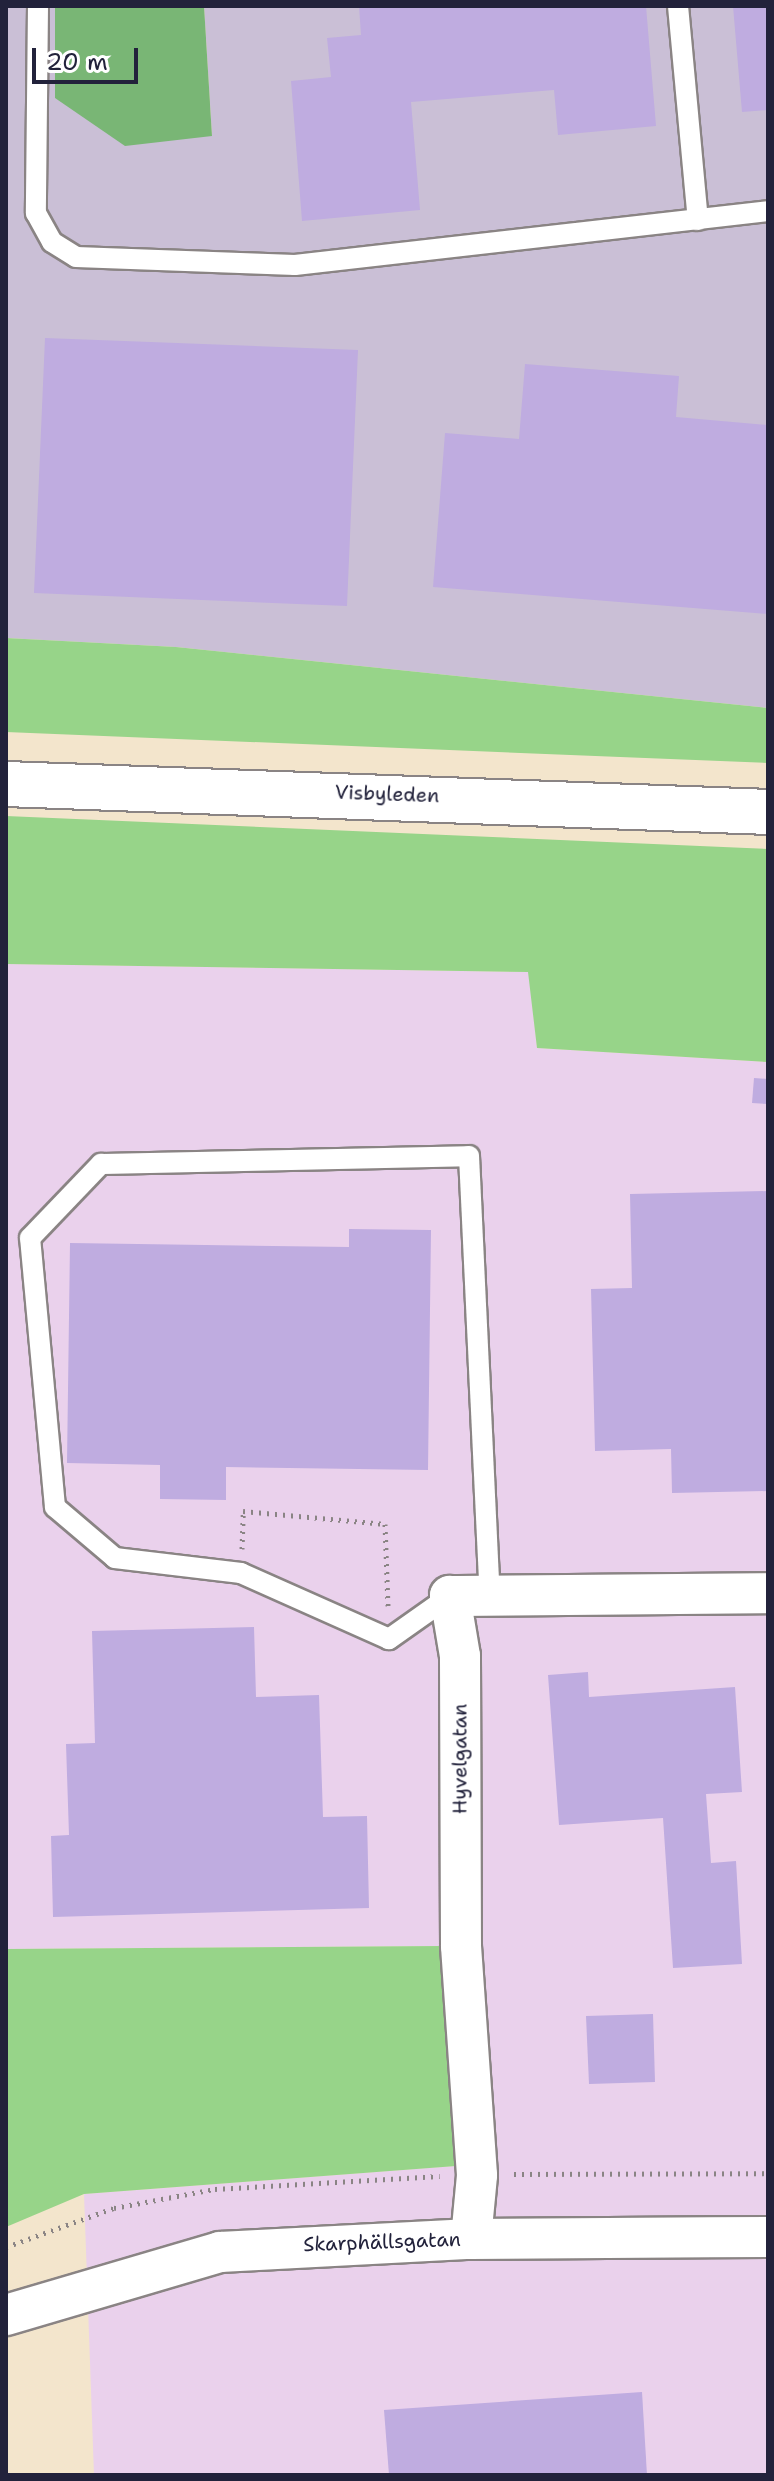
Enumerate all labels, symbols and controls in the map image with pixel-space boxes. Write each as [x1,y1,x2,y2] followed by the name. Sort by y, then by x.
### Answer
[36,32,142,82] scale bar
[46,46,108,78] text: 20 m
[334,780,440,808] street label: Visbyleden
[448,1704,472,1814] street label: Hyvelgatan
[303,2227,461,2257] street label: Skarphällsgatan

